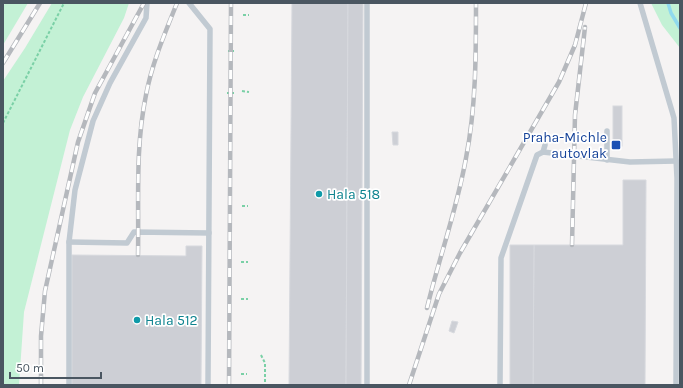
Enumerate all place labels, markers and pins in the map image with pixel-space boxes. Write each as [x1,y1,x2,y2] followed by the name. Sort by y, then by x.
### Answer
[523,129,607,162] place label: Praha-Michle autovlak
[610,139,622,151] marker: Praha-Michle autovlak
[327,186,380,203] place label: Hala 518
[314,189,324,199] marker: Hala 518
[145,312,198,329] place label: Hala 512
[132,315,142,325] marker: Hala 512

